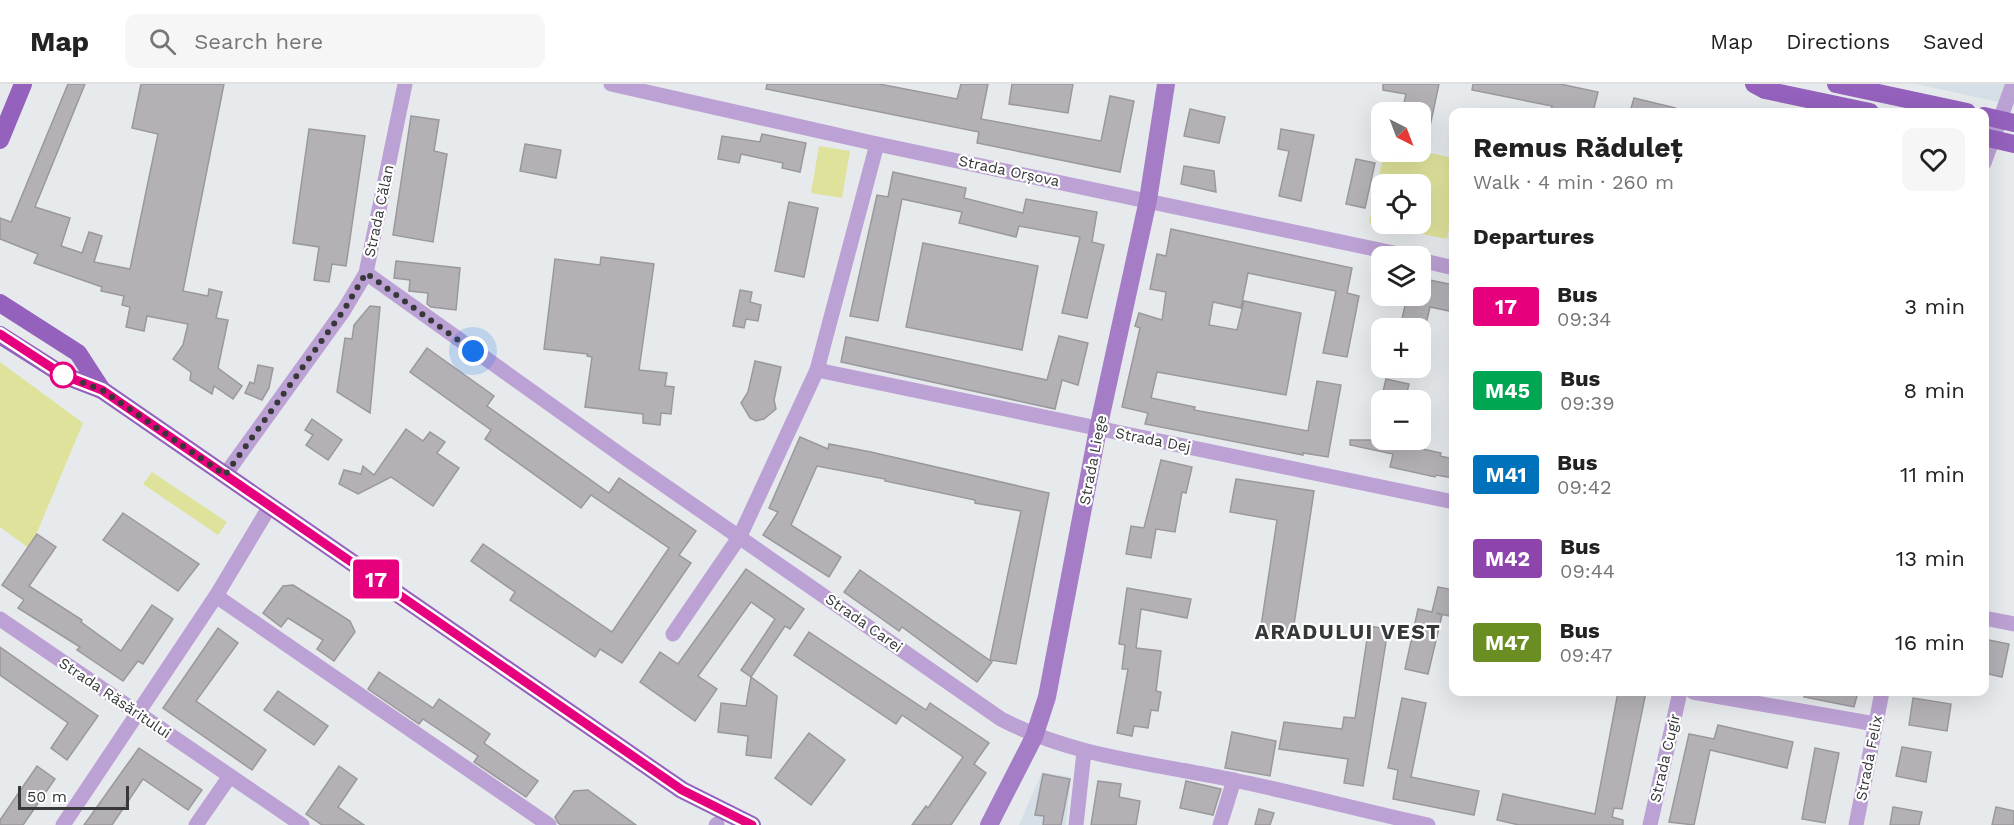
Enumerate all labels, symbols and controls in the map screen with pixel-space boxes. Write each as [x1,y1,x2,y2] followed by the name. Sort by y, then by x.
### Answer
[125,14,545,68] search box
[30,25,89,58] text: Map
[146,25,179,58] icon: search
[194,29,323,54] text: Search here
[1710,29,1753,54] text: Map
[1786,29,1890,54] text: Directions
[1923,29,1984,54] text: Saved
[1371,102,1431,162] north arrow
[1371,102,1431,450] map controls
[1902,128,1965,191] button: heart
[1473,131,1683,164] text: Remus Răduleț
[957,151,1062,191] street label: Strada Orșova
[360,163,398,259] street label: Strada Călan
[1473,170,1674,194] text: Walk · 4 min · 260 m
[1371,174,1431,234] button: locate
[1473,224,1594,249] text: Departures
[1371,246,1431,306] button: layers
[1557,282,1597,307] text: Bus
[1495,294,1517,319] text: 17
[1904,294,1965,319] text: 3 min
[1557,307,1612,331] text: 09:34
[1371,318,1431,378] button: +
[458,336,488,366] your location
[50,362,76,388] unlabelled marker
[1560,366,1600,391] text: Bus
[1485,378,1530,403] text: M45
[1904,378,1965,403] text: 8 min
[1371,390,1431,450] button: −
[1560,391,1615,415] text: 09:39
[1075,414,1111,506] street label: Strada Liege
[1114,424,1192,456] street label: Strada Dej
[1557,450,1597,475] text: Bus
[1485,462,1527,487] text: M41
[1900,462,1965,487] text: 11 min
[1557,475,1612,499] text: 09:42
[1560,534,1600,559] text: Bus
[1485,546,1530,571] text: M42
[1896,546,1965,571] text: 13 min
[1560,559,1615,583] text: 09:44
[349,560,403,598] line badge: 17
[365,567,387,592] text: 17
[822,590,906,656] street label: Strada Carei
[1559,618,1600,643] text: Bus
[1255,619,1441,644] district label: ARADULUI VEST
[1485,630,1529,655] text: M47
[1895,630,1965,655] text: 16 min
[1559,643,1613,667] text: 09:47
[56,654,174,742] street label: Strada Răsăritului
[1646,712,1684,804] street label: Strada Cugir
[1852,714,1886,802] street label: Strada Felix
[18,783,129,810] scale bar
[27,787,67,806] text: 50 m

